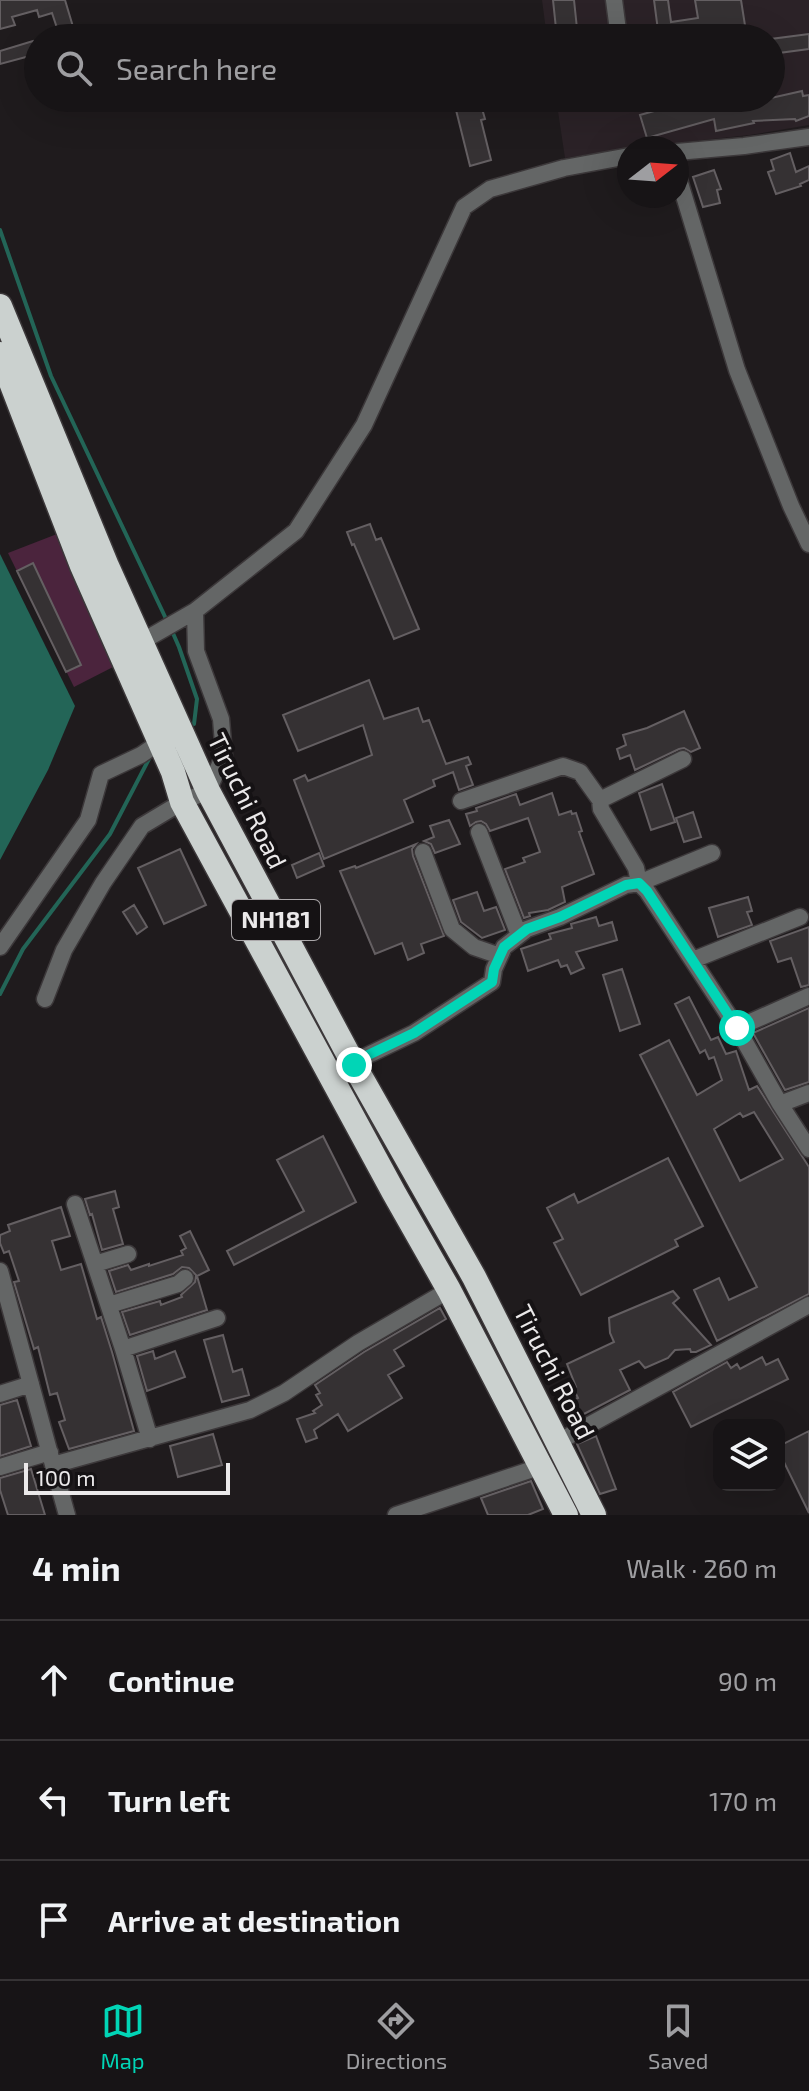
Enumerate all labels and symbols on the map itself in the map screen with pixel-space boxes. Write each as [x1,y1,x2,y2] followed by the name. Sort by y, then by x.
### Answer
[617,136,689,208] north arrow
[202,728,294,873] street label: Tiruchi Road
[232,900,320,940] road number: NH181
[719,1010,755,1046] route start
[336,1047,372,1083] route end
[508,1299,602,1444] street label: Tiruchi Road
[24,1459,230,1495] scale bar

